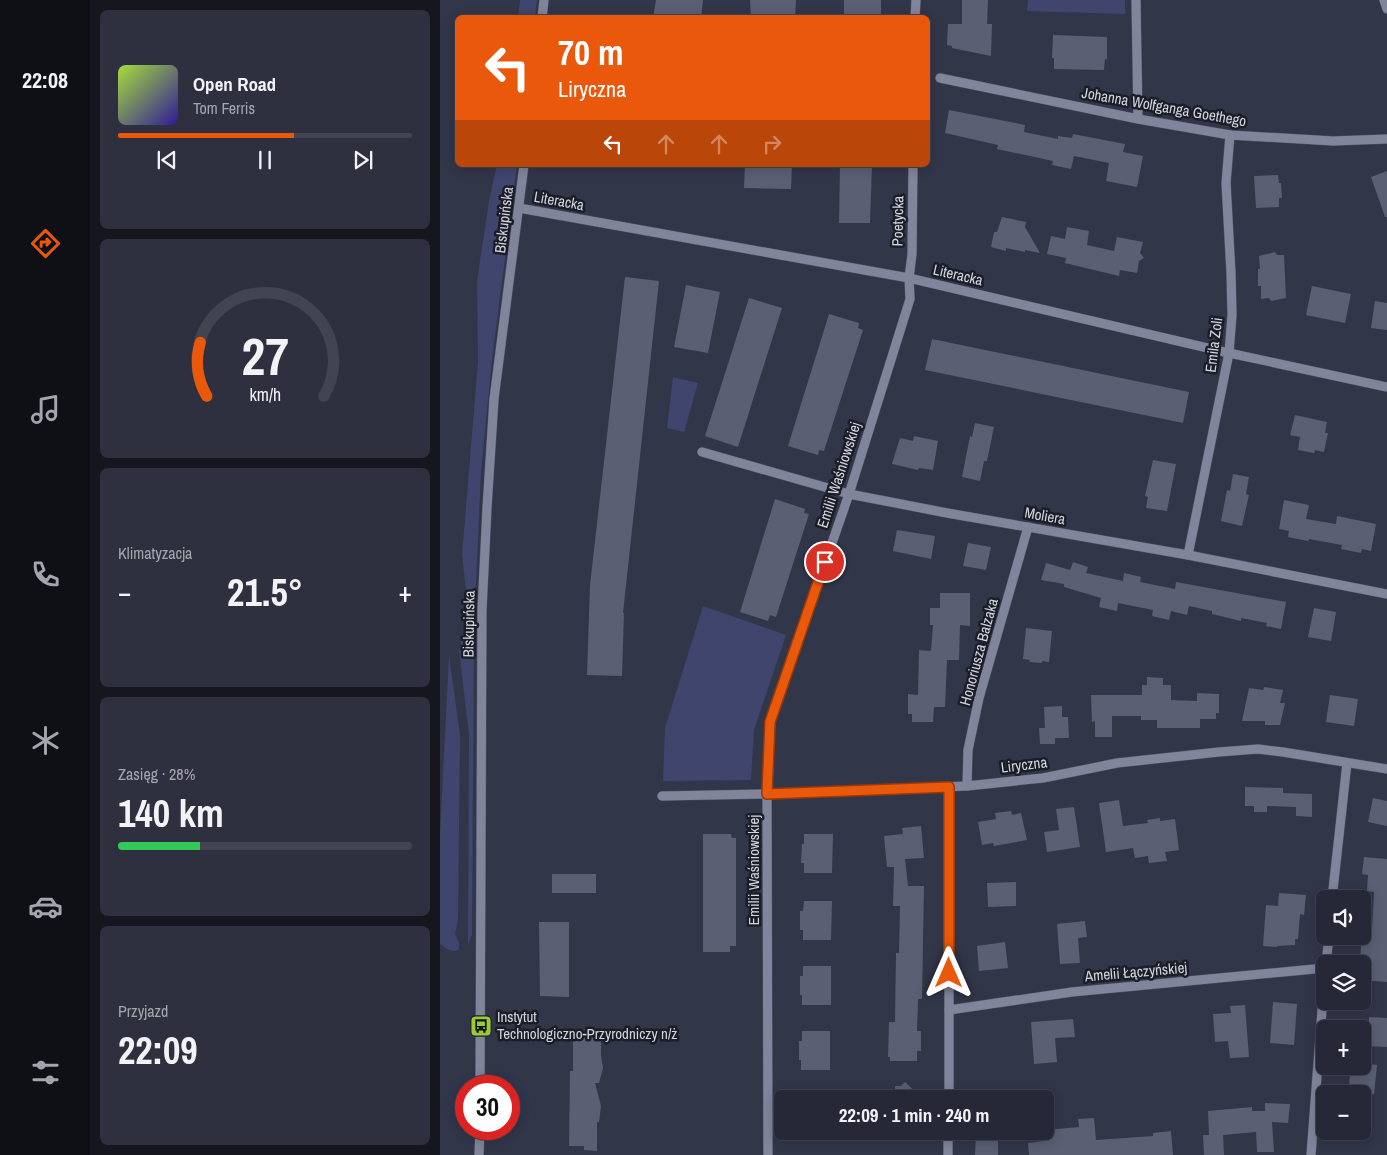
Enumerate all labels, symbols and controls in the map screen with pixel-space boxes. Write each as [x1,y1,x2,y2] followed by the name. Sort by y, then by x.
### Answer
[558,29,623,76] text: 70 m
[475,35,540,100] icon: left
[22,65,68,95] text: 22:08
[193,71,276,97] text: Open Road
[558,74,626,104] text: Liryczna
[1080,82,1248,131] street label: Johanna Wolfganga Goethego
[193,97,255,119] text: Tom Ferris
[599,130,627,158] icon: left
[652,130,680,158] icon: ahead
[705,130,733,158] icon: ahead
[758,130,786,158] icon: right
[153,146,181,174] icon: previous
[251,146,279,174] icon: pause
[349,146,377,174] icon: next
[489,185,518,254] street label: Biskupińska
[532,186,586,215] street label: Literacka
[887,195,908,246] street label: Poetycka
[28,226,63,261] icon: directions
[931,259,985,290] street label: Literacka
[1200,316,1227,374] street label: Emila Zoli
[241,321,289,391] text: 27
[249,383,281,407] text: km/h
[28,392,63,427] icon: music
[811,419,866,531] street label: Emilii Waśniowskiej
[1023,502,1067,529] street label: Moliera
[804,541,846,583] pin
[118,542,192,564] text: Klimatyzacja
[811,548,839,576] icon: arrive
[28,557,63,592] icon: phone
[227,567,303,618] text: 21.5°
[118,573,131,611] text: −
[399,573,412,611] text: +
[457,590,480,658] street label: Biskupińska
[954,596,1003,708] street label: Honoriusza Balzaka
[28,723,63,758] icon: climate
[1000,751,1048,778] street label: Liryczna
[118,763,195,785] text: Zasięg · 28%
[118,788,224,839] text: 140 km
[743,815,764,925] street label: Emilii Waśniowskiej
[28,889,63,924] icon: car
[1316,890,1371,1140] map controls
[1316,890,1371,945] button: sound
[922,946,974,998] position arrow
[1316,955,1371,1010] button: layers
[1083,957,1188,987] street label: Amelii Łączyńskiej
[118,1000,168,1022] text: Przyjazd
[497,1006,677,1044] place label: Instytut Technologiczno-Przyrodniczy n/ż
[469,1014,493,1038] bus stop icon: Instytut Technologiczno-Przyrodniczy n/ż
[1316,1020,1371,1075] button: +
[118,1025,198,1076] text: 22:09
[28,1055,63,1090] icon: filters
[455,1075,520,1140] speed limit sign: 30
[1316,1085,1371,1140] button: −
[839,1102,989,1128] text: 22:09 · 1 min · 240 m

